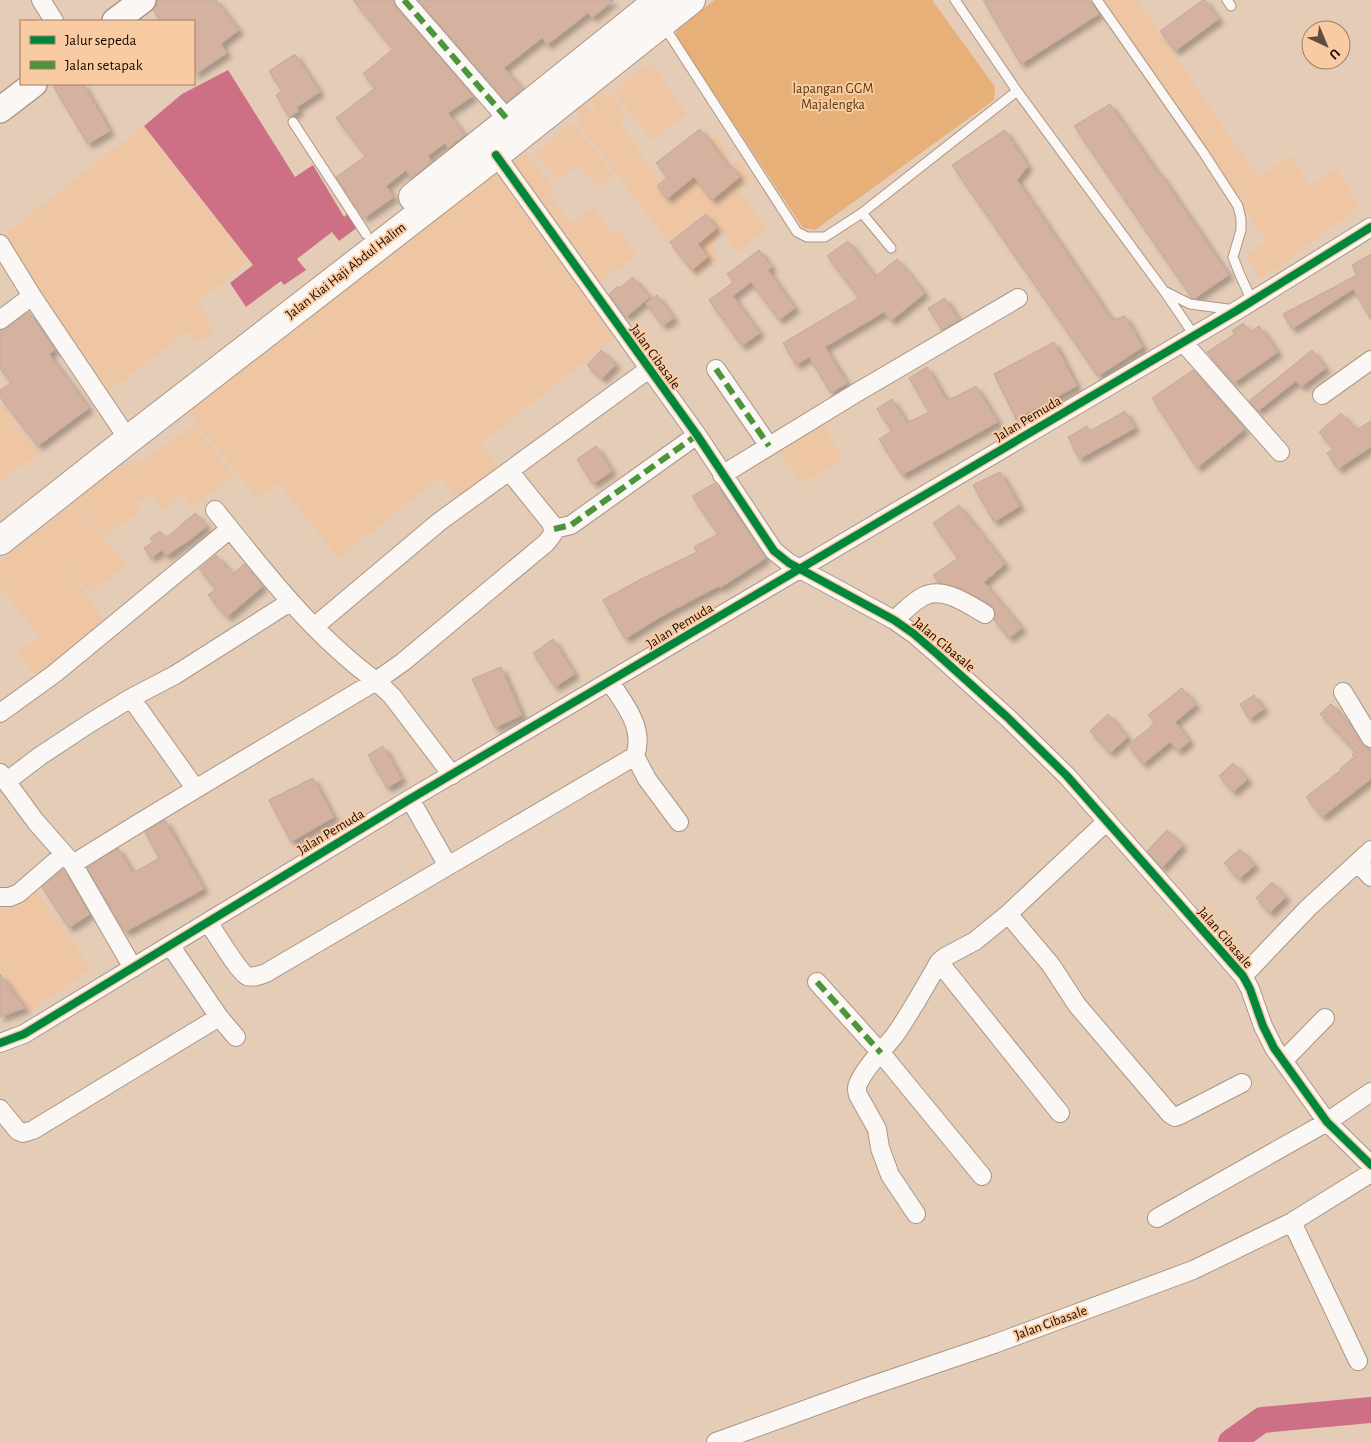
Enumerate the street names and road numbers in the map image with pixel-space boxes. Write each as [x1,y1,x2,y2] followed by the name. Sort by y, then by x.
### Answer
[284,220,408,322] street label: Jalan Kiai Haji Abdul Halim
[627,322,683,392] street label: Jalan Cibasale
[992,393,1064,444] street label: Jalan Pemuda
[644,600,716,651] street label: Jalan Pemuda
[910,615,978,675] street label: Jalan Cibasale
[295,806,367,857] street label: Jalan Pemuda
[1195,905,1255,971] street label: Jalan Cibasale
[1013,1303,1089,1343] street label: Jalan Cibasale

